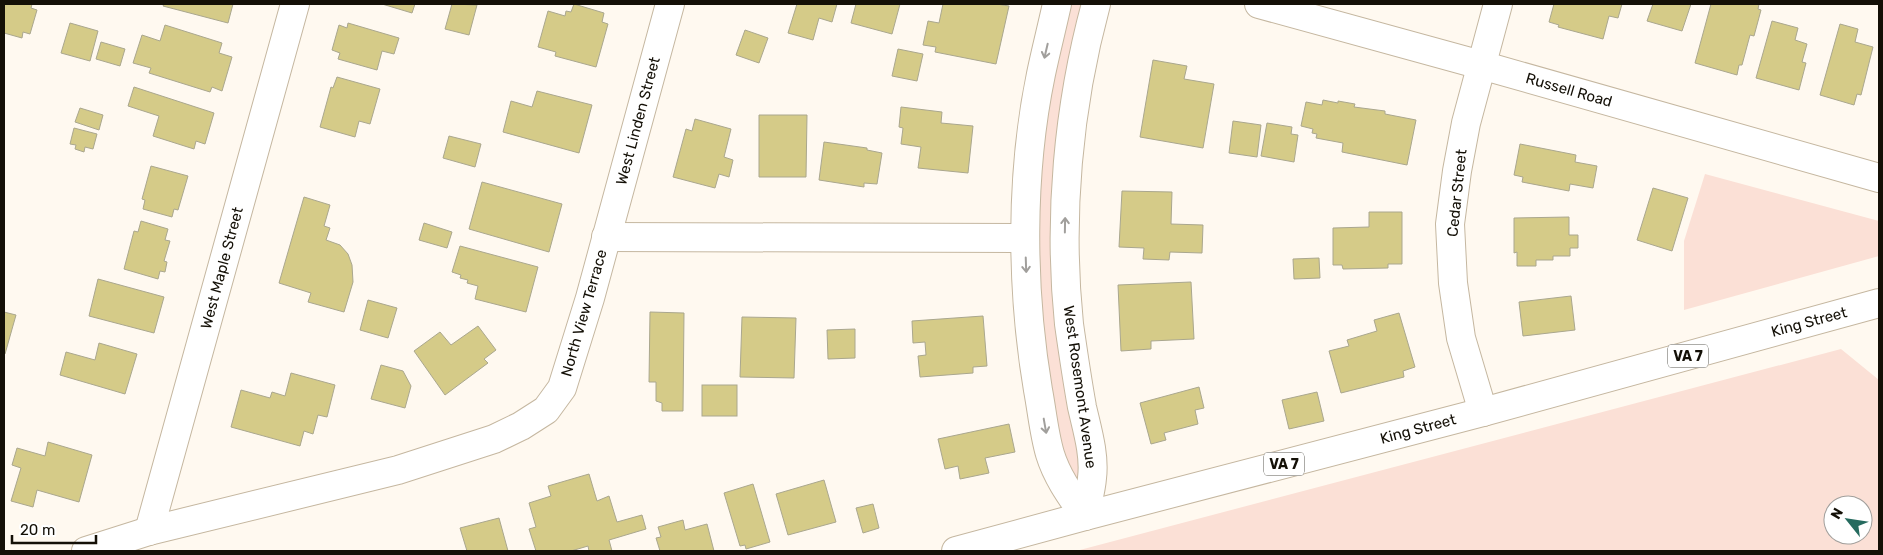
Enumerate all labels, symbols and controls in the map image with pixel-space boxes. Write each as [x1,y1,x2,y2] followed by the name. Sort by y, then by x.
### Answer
[1041,43,1050,59] one-way arrow
[612,55,664,187] street label: West Linden Street
[1524,69,1614,111] street label: Russell Road
[1443,148,1471,238] street label: Cedar Street
[197,205,247,331] street label: West Maple Street
[1061,217,1070,233] one-way arrow
[557,247,611,379] street label: North View Terrace
[1021,256,1031,272] one-way arrow
[1769,303,1849,341] street label: King Street
[1060,304,1100,470] street label: West Rosemont Avenue
[1668,344,1708,368] road number: VA 7
[1378,410,1458,448] street label: King Street
[1040,417,1050,433] one-way arrow
[1264,452,1304,476] road number: VA 7
[1823,495,1873,545] north arrow
[1827,505,1847,522] text: N
[12,512,96,544] scale bar
[20,521,55,539] text: 20 m

